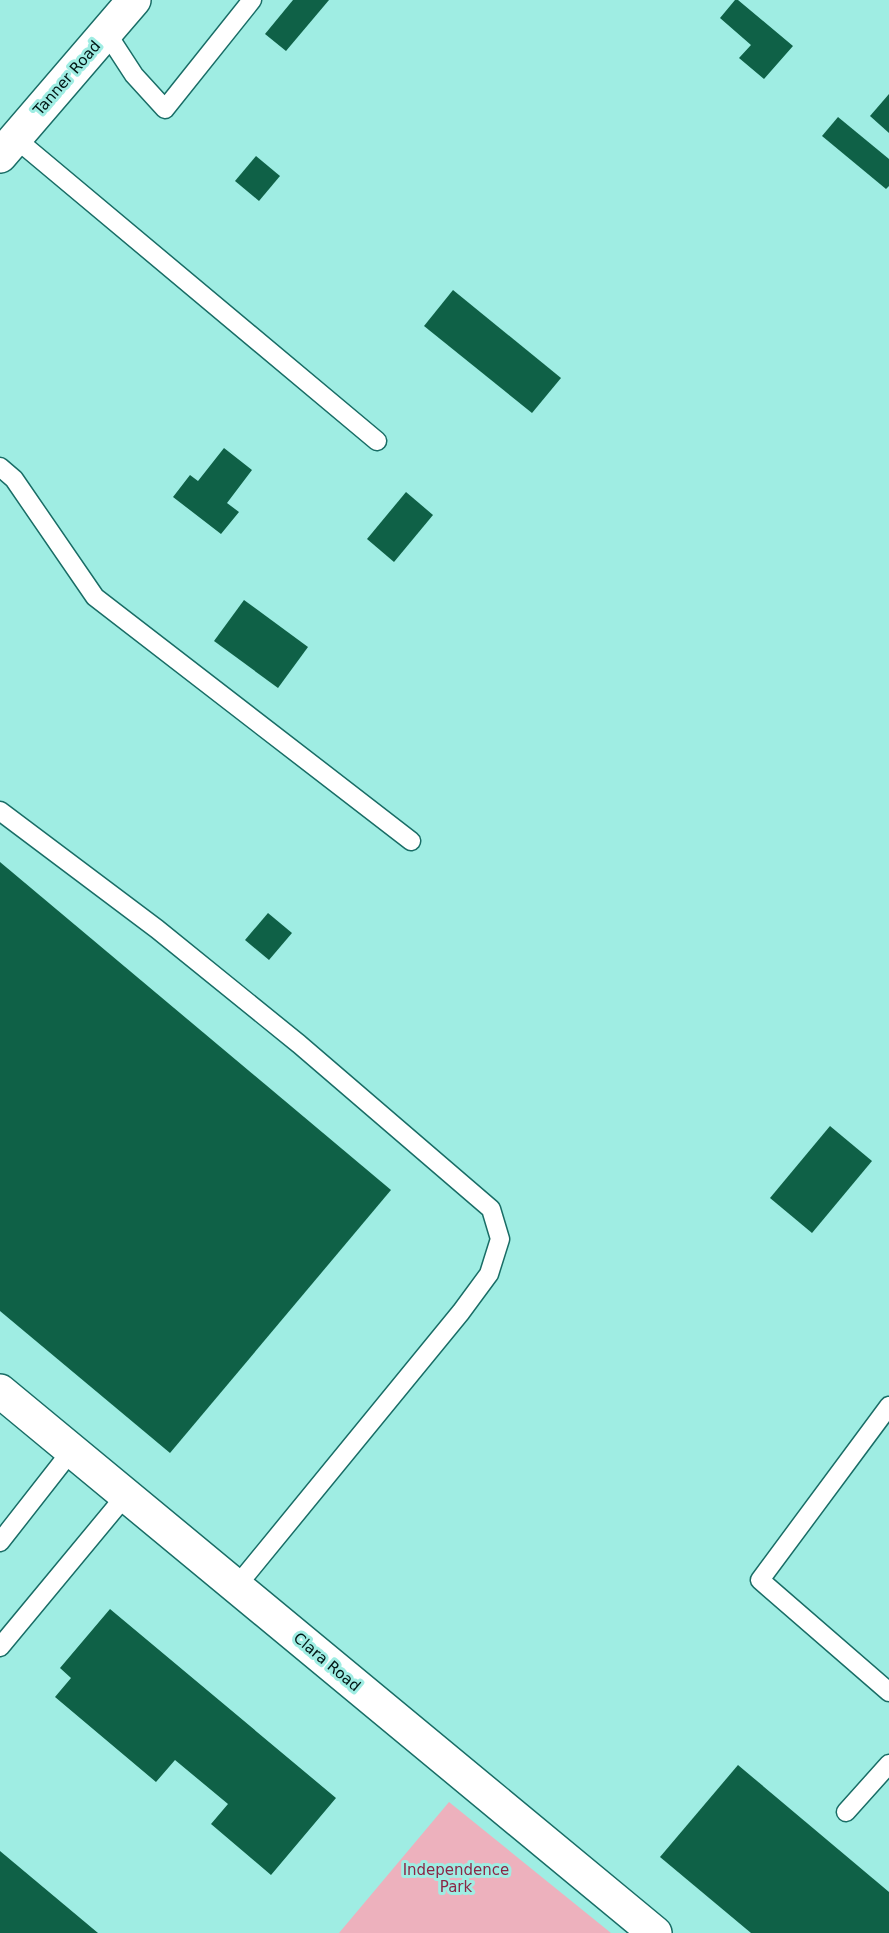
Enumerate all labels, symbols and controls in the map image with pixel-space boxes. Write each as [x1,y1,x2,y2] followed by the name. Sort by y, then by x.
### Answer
[29,37,104,120] street label: Tanner Road
[290,1629,364,1695] street label: Clara Road
[403,1861,509,1896] park label: Independence Park

